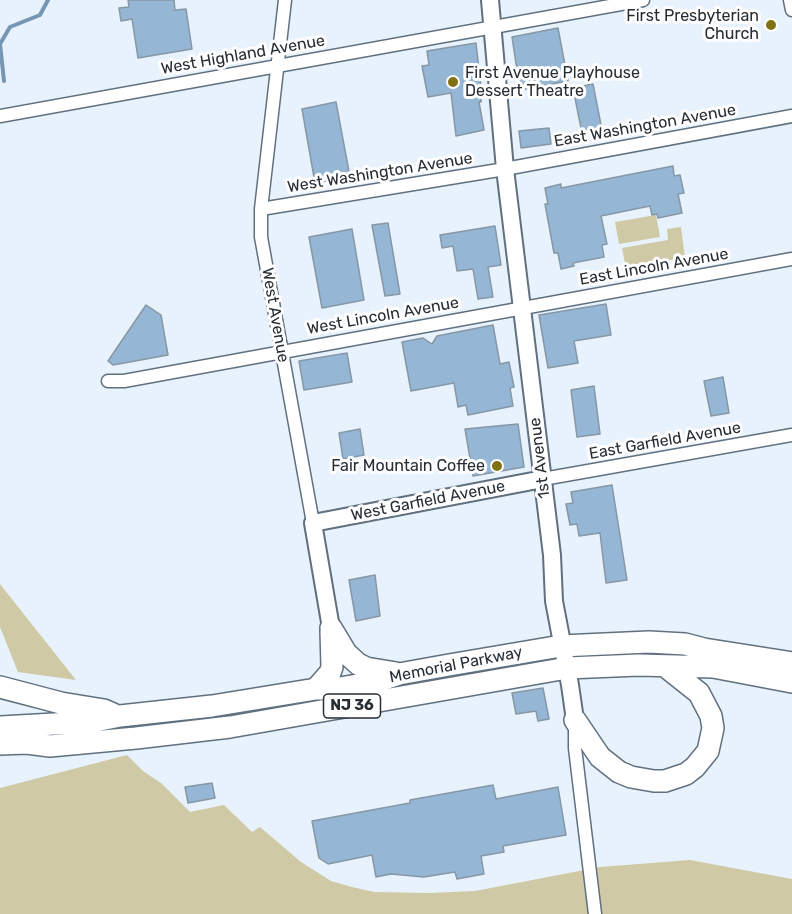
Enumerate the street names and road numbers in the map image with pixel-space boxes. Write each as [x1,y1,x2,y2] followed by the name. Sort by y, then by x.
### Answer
[159,31,327,79] street label: West Highland Avenue
[553,101,737,151] street label: East Washington Avenue
[286,149,474,197] street label: West Washington Avenue
[578,244,730,290] street label: East Lincoln Avenue
[257,266,293,364] street label: West Avenue
[306,293,460,339] street label: West Lincoln Avenue
[526,417,554,499] street label: 1st Avenue
[588,418,742,464] street label: East Garfield Avenue
[349,477,507,525] street label: West Garfield Avenue
[388,643,524,687] street label: Memorial Parkway
[324,694,380,718] road number: NJ 36

